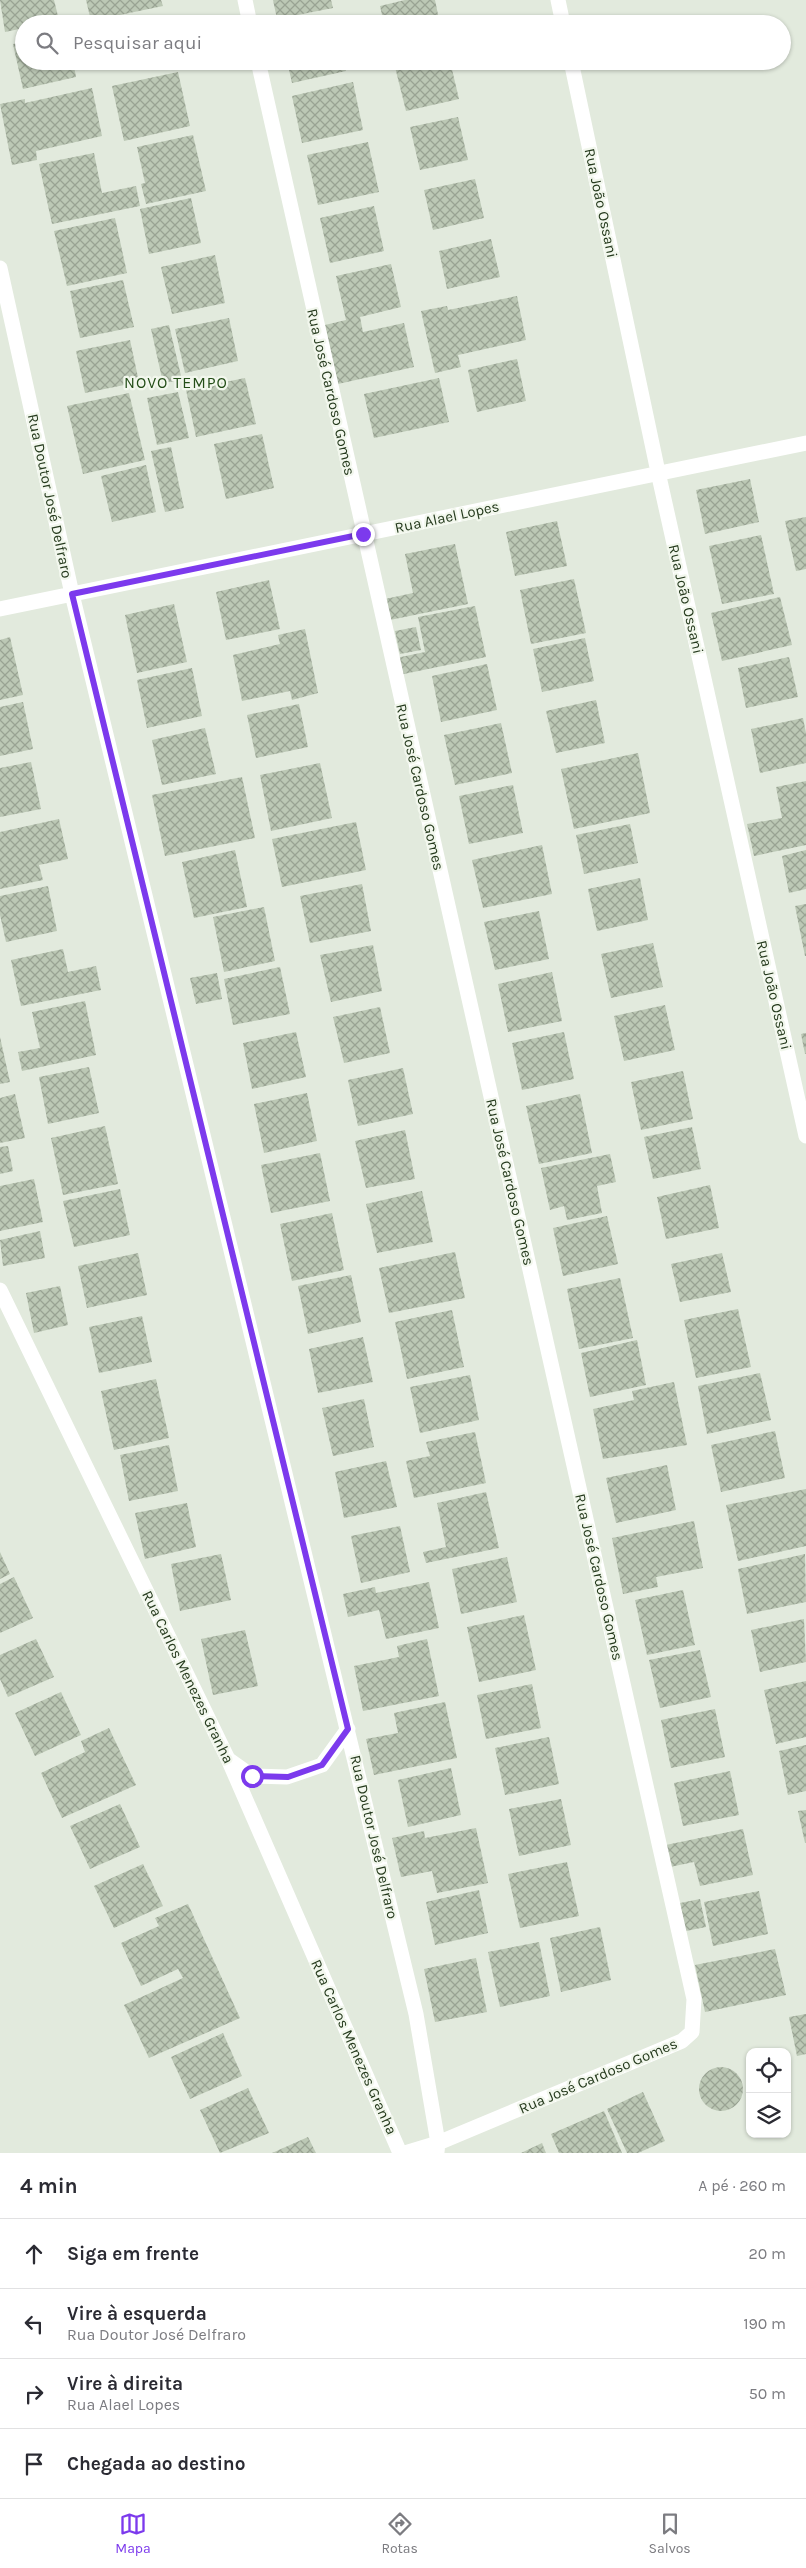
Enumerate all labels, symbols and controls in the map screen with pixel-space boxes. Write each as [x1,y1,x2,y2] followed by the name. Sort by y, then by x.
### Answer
[15,15,791,70] search box
[33,29,61,57] icon: search
[73,32,202,54] text: Pesquisar aqui
[581,147,621,259] street label: Rua João Ossani
[303,307,359,477] street label: Rua José Cardoso Gomes
[124,373,228,392] district label: NOVO TEMPO
[24,412,76,580] street label: Rua Doutor José Delfraro
[393,497,501,537] street label: Rua Alael Lopes
[352,523,375,546] route end
[665,543,707,655] street label: Rua João Ossani
[392,702,448,872] street label: Rua José Cardoso Gomes
[753,939,795,1051] street label: Rua João Ossani
[482,1097,538,1267] street label: Rua José Cardoso Gomes
[571,1492,627,1662] street label: Rua José Cardoso Gomes
[138,1588,238,1766] street label: Rua Carlos Menezes Granha
[346,1753,402,1921] street label: Rua Doutor José Delfraro
[241,1765,264,1788] route start
[307,1957,401,2137] street label: Rua Carlos Menezes Granha
[516,2034,680,2118] street label: Rua José Cardoso Gomes
[746,2048,791,2138] map controls
[746,2048,791,2093] button: locate
[746,2093,791,2138] button: layers
[20,2174,78,2198] text: 4 min
[698,2176,786,2195] text: A pé · 260 m
[20,2240,48,2268] icon: ahead
[67,2243,199,2265] text: Siga em frente
[748,2244,786,2263] text: 20 m
[67,2303,207,2325] text: Vire à esquerda
[20,2310,48,2338] icon: left
[743,2314,786,2333] text: 190 m
[67,2325,246,2344] text: Rua Doutor José Delfraro
[67,2373,183,2395] text: Vire à direita
[20,2380,48,2408] icon: right
[749,2384,786,2403] text: 50 m
[67,2395,180,2414] text: Rua Alael Lopes
[20,2450,48,2478] icon: arrive
[67,2453,245,2475] text: Chegada ao destino
[115,2510,151,2557] tab: Mapa
[381,2510,418,2557] tab: Rotas
[649,2510,691,2557] tab: Salvos

